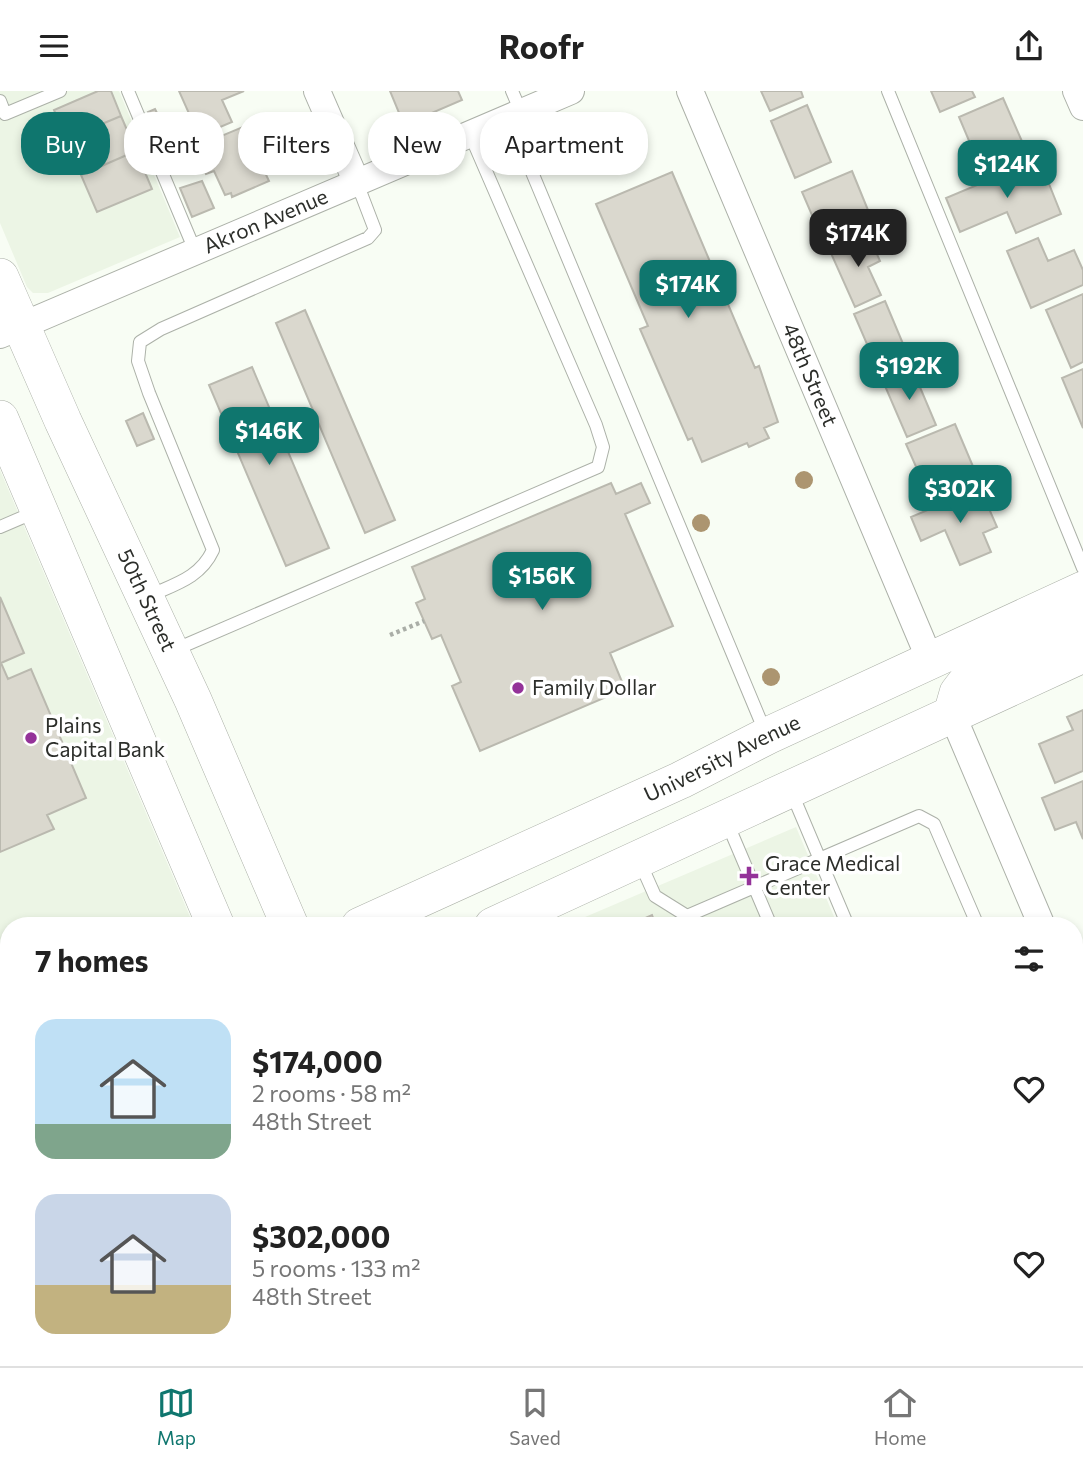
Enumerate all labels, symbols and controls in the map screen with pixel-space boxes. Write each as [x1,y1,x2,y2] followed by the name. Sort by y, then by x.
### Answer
[499,26,584,66] text: Roofr
[35,27,73,65] icon: menu
[1010,27,1048,65] icon: share
[21,112,110,175] chip: Buy
[124,112,224,175] chip: Rent
[238,112,354,175] chip: Filters
[368,112,466,175] chip: New
[480,112,648,175] chip: Apartment
[958,141,1056,200] pin: $124K
[974,149,1040,177] text: $124K
[199,183,331,258] street label: Akron Avenue
[809,209,907,269] pin: $174K
[825,218,891,246] text: $174K
[639,261,737,320] pin: $174K
[655,269,721,297] text: $174K
[778,319,844,429] street label: 48th Street
[860,343,958,402] pin: $192K
[876,351,942,379] text: $192K
[220,407,318,467] pin: $146K
[235,416,303,444] text: $146K
[911,465,1009,525] pin: $302K
[925,474,995,502] text: $302K
[113,545,182,655] street label: 50th Street
[493,553,591,612] pin: $156K
[508,561,576,589] text: $156K
[532,674,657,699] place label: Family Dollar
[510,680,526,696] marker: Family Dollar
[640,709,804,806] street label: University Avenue
[45,712,165,761] place label: Plains Capital Bank
[23,730,39,746] marker: Plains Capital Bank
[765,850,900,899] place label: Grace Medical Center
[739,866,759,886] marker: Grace Medical Center
[1010,940,1048,978] icon: filters
[35,941,148,978] text: 7 homes
[252,1042,383,1079] text: $174,000
[91,1047,175,1131] icon: home
[1010,1070,1048,1108] icon: heart
[252,1079,411,1107] text: 2 rooms · 58 m²
[252,1107,372,1135] text: 48th Street
[252,1217,390,1254] text: $302,000
[91,1222,175,1306] icon: home
[1010,1245,1048,1283] icon: heart
[252,1254,420,1282] text: 5 rooms · 133 m²
[252,1282,372,1310] text: 48th Street
[157,1384,196,1449] tab: Map
[509,1384,561,1449] tab: Saved
[874,1384,926,1449] tab: Home

